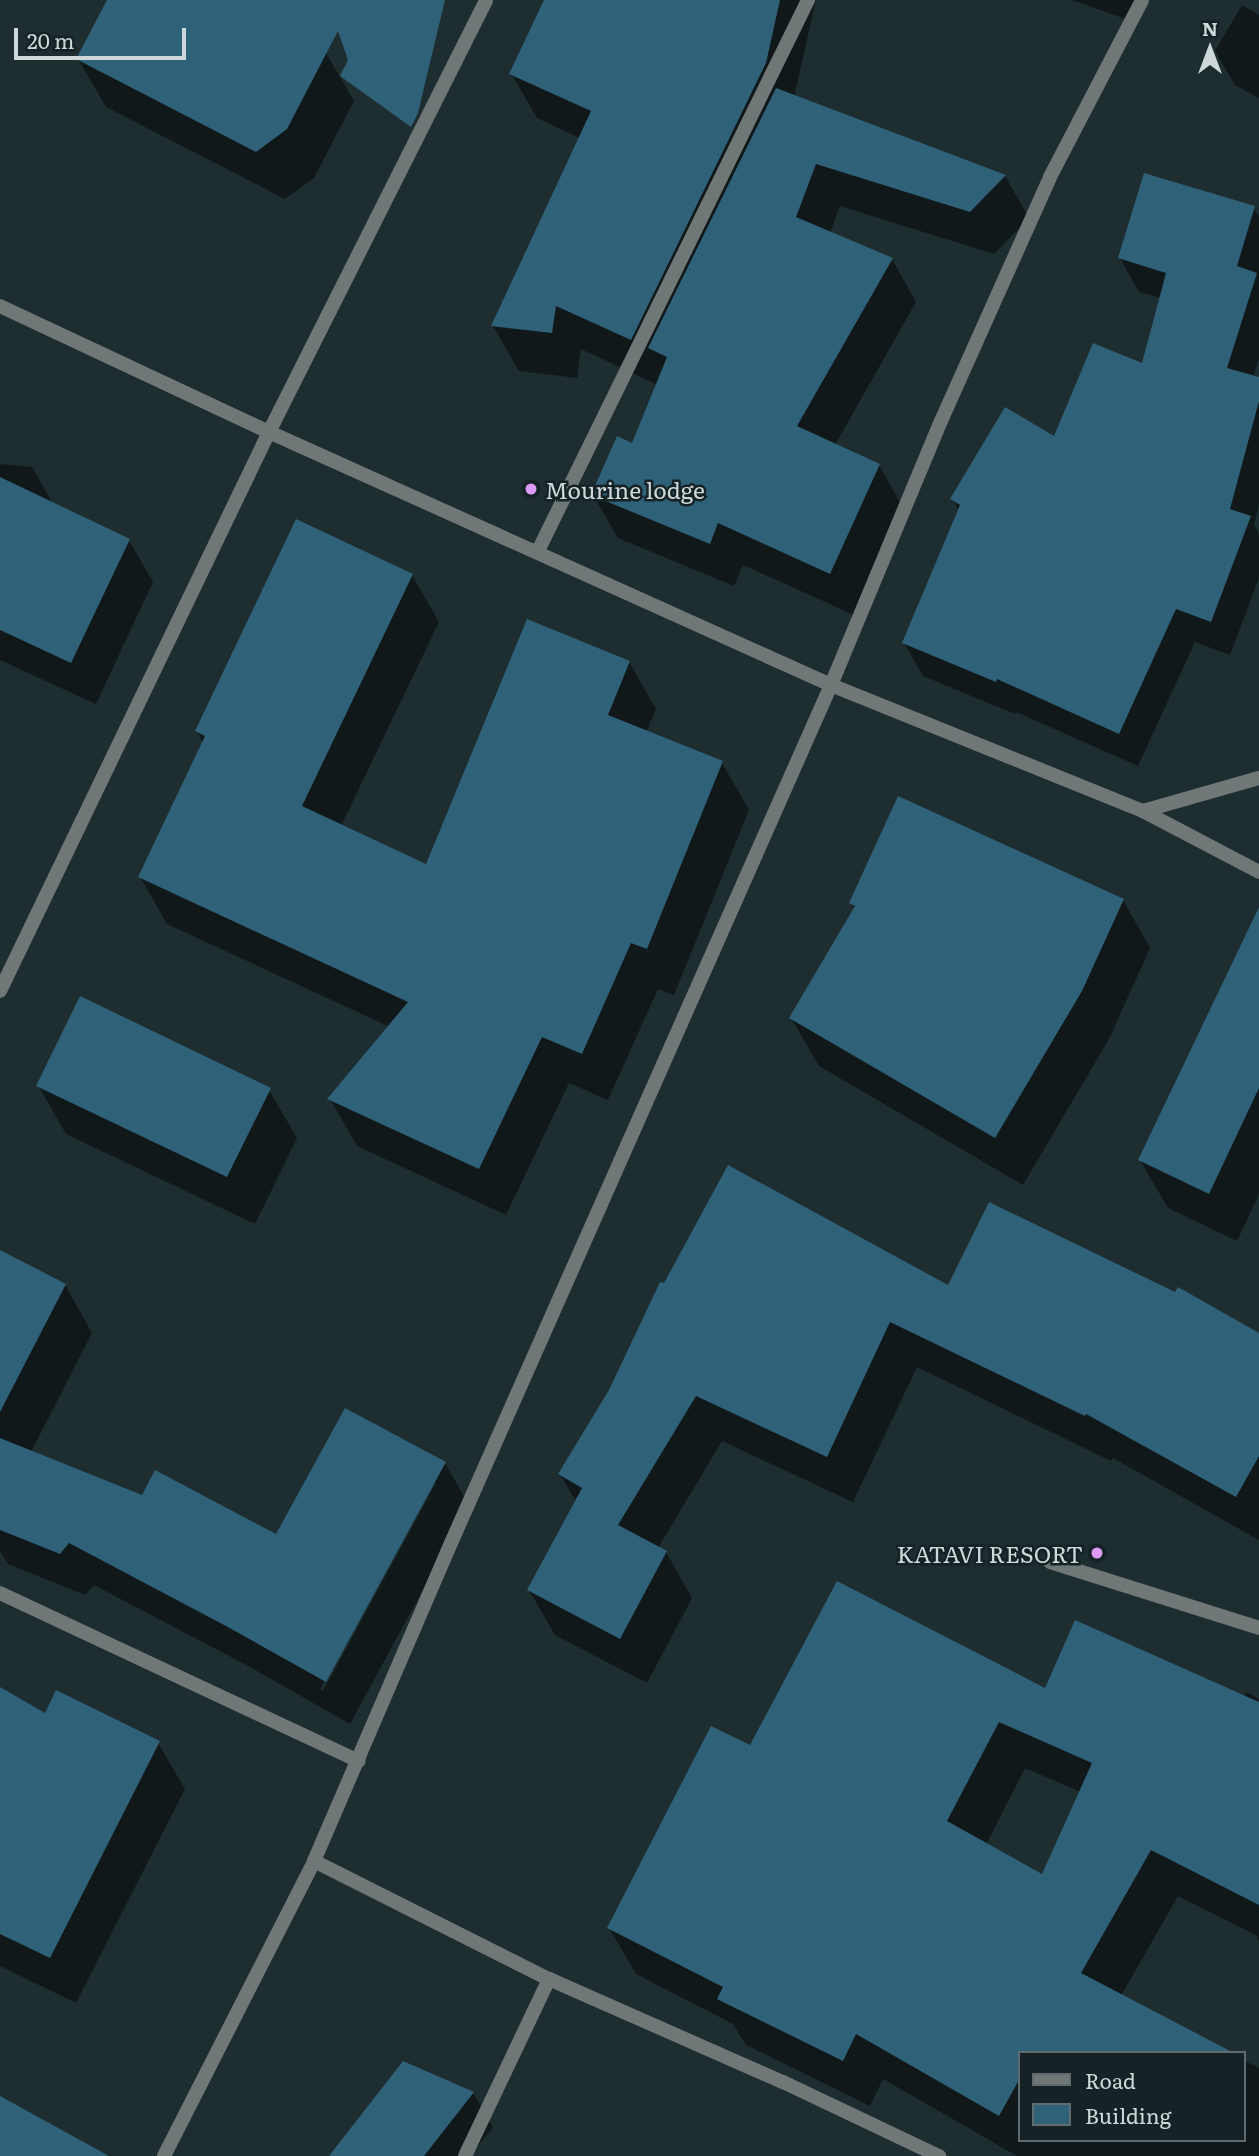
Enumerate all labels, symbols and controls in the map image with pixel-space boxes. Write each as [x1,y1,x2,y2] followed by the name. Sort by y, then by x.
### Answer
[18,14,189,58] scale bar
[1175,14,1245,84] north arrow
[1202,14,1218,42] text: N
[27,24,74,55] text: 20 m
[545,475,705,503] place label: Mourine lodge
[523,481,539,497] marker: Mourine lodge
[897,1539,1083,1567] place label: KATAVI RESORT
[1089,1545,1105,1561] marker: KATAVI RESORT
[1018,2051,1245,2142] legend
[1085,2064,1136,2095] text: Road
[1085,2099,1171,2130] text: Building

